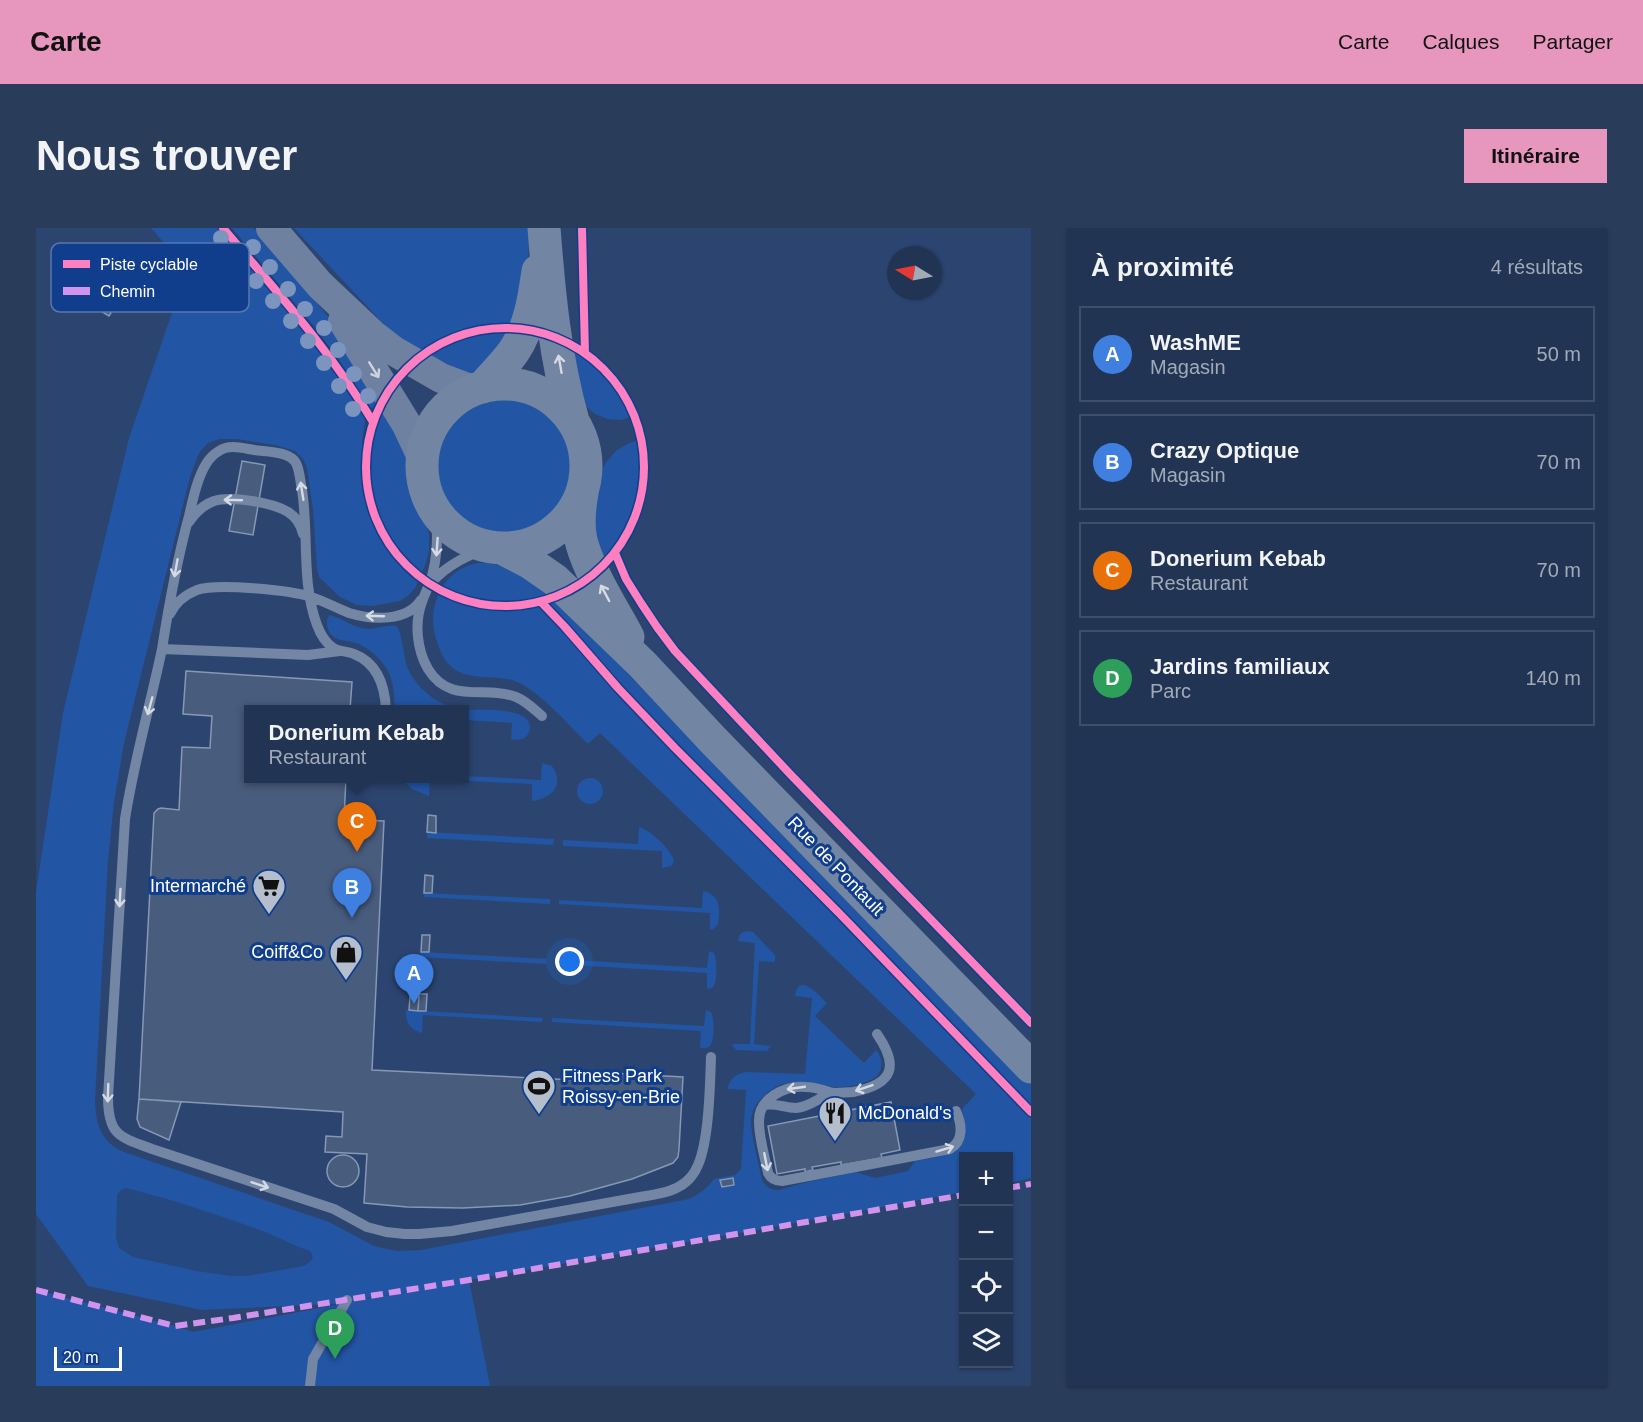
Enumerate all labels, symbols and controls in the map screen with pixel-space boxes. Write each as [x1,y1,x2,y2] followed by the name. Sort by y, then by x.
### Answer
[30,26,102,57] text: Carte
[1338,30,1389,53] text: Carte
[1422,30,1499,53] text: Calques
[1532,30,1613,53] text: Partager
[1464,129,1607,183] button: Itinéraire
[36,132,297,179] text: Nous trouver
[51,243,249,312] legend
[887,246,941,300] north arrow
[1091,252,1234,282] text: À proximité
[100,256,198,273] text: Piste cyclable
[1491,256,1583,278] text: 4 résultats
[100,283,155,300] text: Chemin
[1150,330,1241,355] text: WashME
[1105,343,1120,365] text: A
[1537,343,1581,365] text: 50 m
[554,354,565,374] one-way arrow
[1150,356,1226,378] text: Magasin
[369,361,381,378] one-way arrow
[1150,438,1299,463] text: Crazy Optique
[1105,451,1120,473] text: B
[1537,451,1581,473] text: 70 m
[1150,464,1226,486] text: Magasin
[296,482,307,501] one-way arrow
[223,494,243,506] one-way arrow
[431,536,442,556] one-way arrow
[1150,546,1326,571] text: Donerium Kebab
[170,558,181,577] one-way arrow
[1105,559,1120,581] text: C
[1537,559,1581,581] text: 70 m
[1150,572,1248,594] text: Restaurant
[599,585,610,603] one-way arrow
[366,611,386,622] one-way arrow
[1150,654,1330,679] text: Jardins familiaux
[1105,667,1120,689] text: D
[1525,667,1581,689] text: 140 m
[1150,680,1191,702] text: Parc
[143,697,155,716] one-way arrow
[244,705,469,783] popup
[268,720,445,745] text: Donerium Kebab
[268,746,366,768] text: Restaurant
[338,802,376,852] pin: C
[784,813,888,919] street label: Rue de Pontault
[251,868,287,915] supermarket icon: Intermarché
[332,868,372,918] pin: B
[150,876,246,896] place label: Intermarché
[114,888,125,908] one-way arrow
[328,934,364,981] shop icon: Coiff&Co
[251,942,323,962] place label: Coiff&Co
[555,947,584,976] your location
[394,954,434,1004] pin: A
[562,1066,680,1107] place label: Fitness Park Roissy-en-Brie
[521,1068,557,1115] sports icon: Fitness Park Roissy-en-Brie
[103,1083,114,1103] one-way arrow
[787,1083,807,1094] one-way arrow
[855,1083,874,1094] one-way arrow
[817,1095,853,1142] restaurant icon: McDonald's
[858,1103,951,1123] place label: McDonald's
[935,1143,954,1154] one-way arrow
[761,1152,772,1171] one-way arrow
[959,1152,1013,1368] map controls
[959,1152,1013,1206] button: +
[250,1180,269,1191] one-way arrow
[959,1206,1013,1260] button: −
[959,1260,1013,1314] button: locate
[316,1310,354,1359] pin: D
[959,1314,1013,1368] button: layers
[54,1344,122,1372] scale bar
[63,1349,99,1366] text: 20 m

